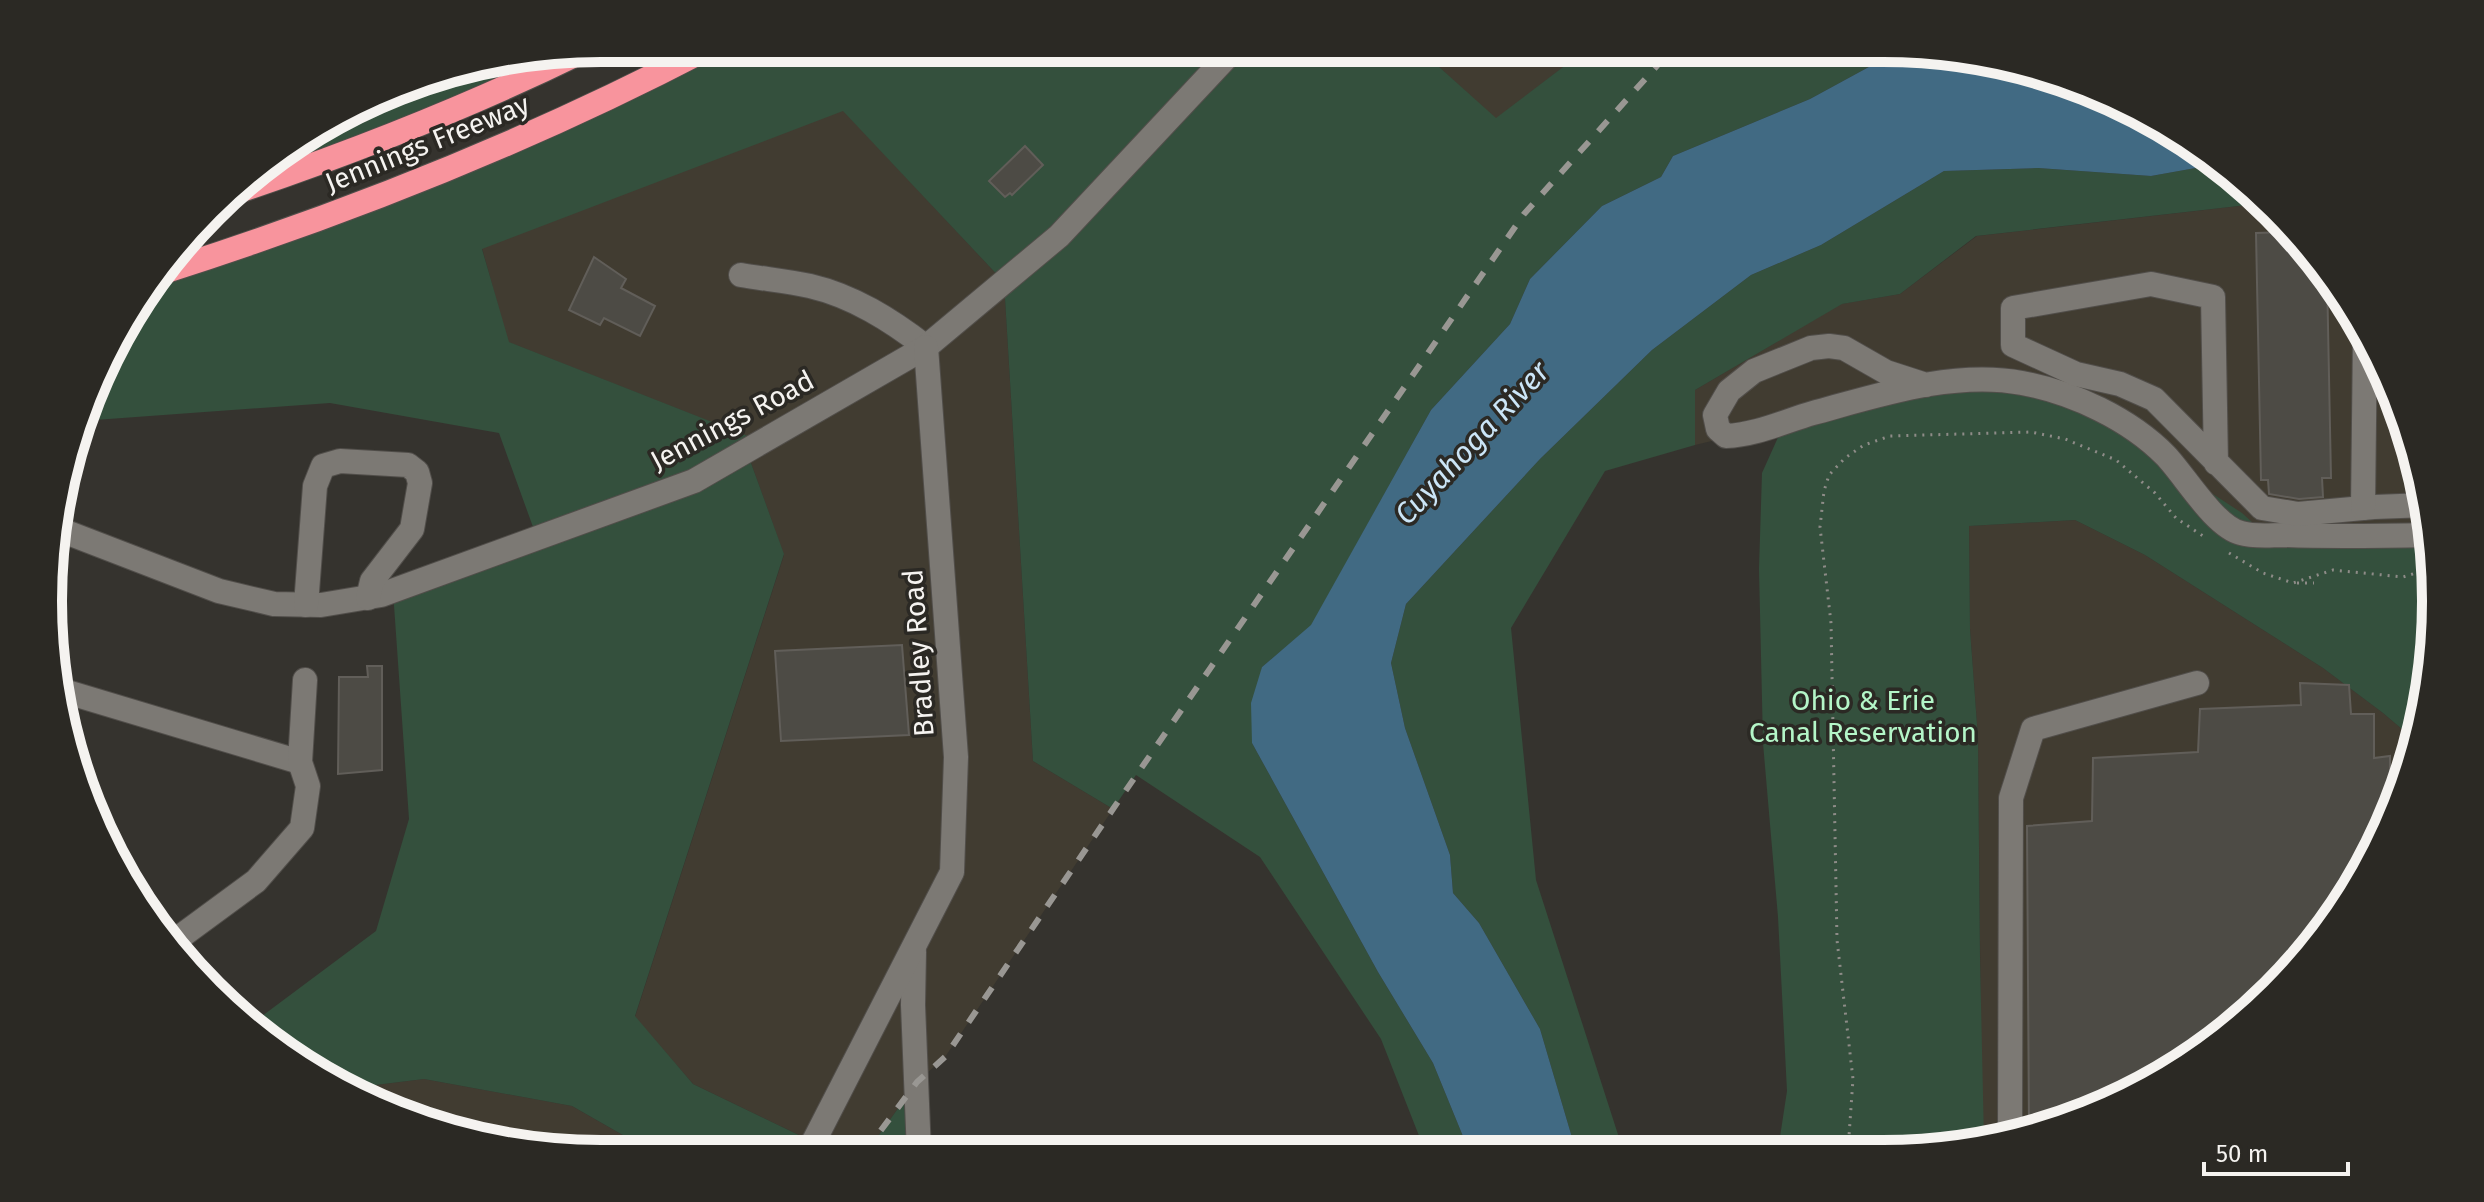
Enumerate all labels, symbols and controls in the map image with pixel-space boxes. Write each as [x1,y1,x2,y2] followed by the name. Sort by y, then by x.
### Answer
[320,87,534,199] street label: Jennings Freeway
[1387,353,1558,532] water label: Cuyahoga River
[645,364,820,477] street label: Jennings Road
[896,568,941,738] street label: Bradley Road
[1749,684,1977,749] park label: Ohio & Erie Canal Reservation
[2204,1126,2348,1176] scale bar
[2216,1140,2268,1168] text: 50 m

